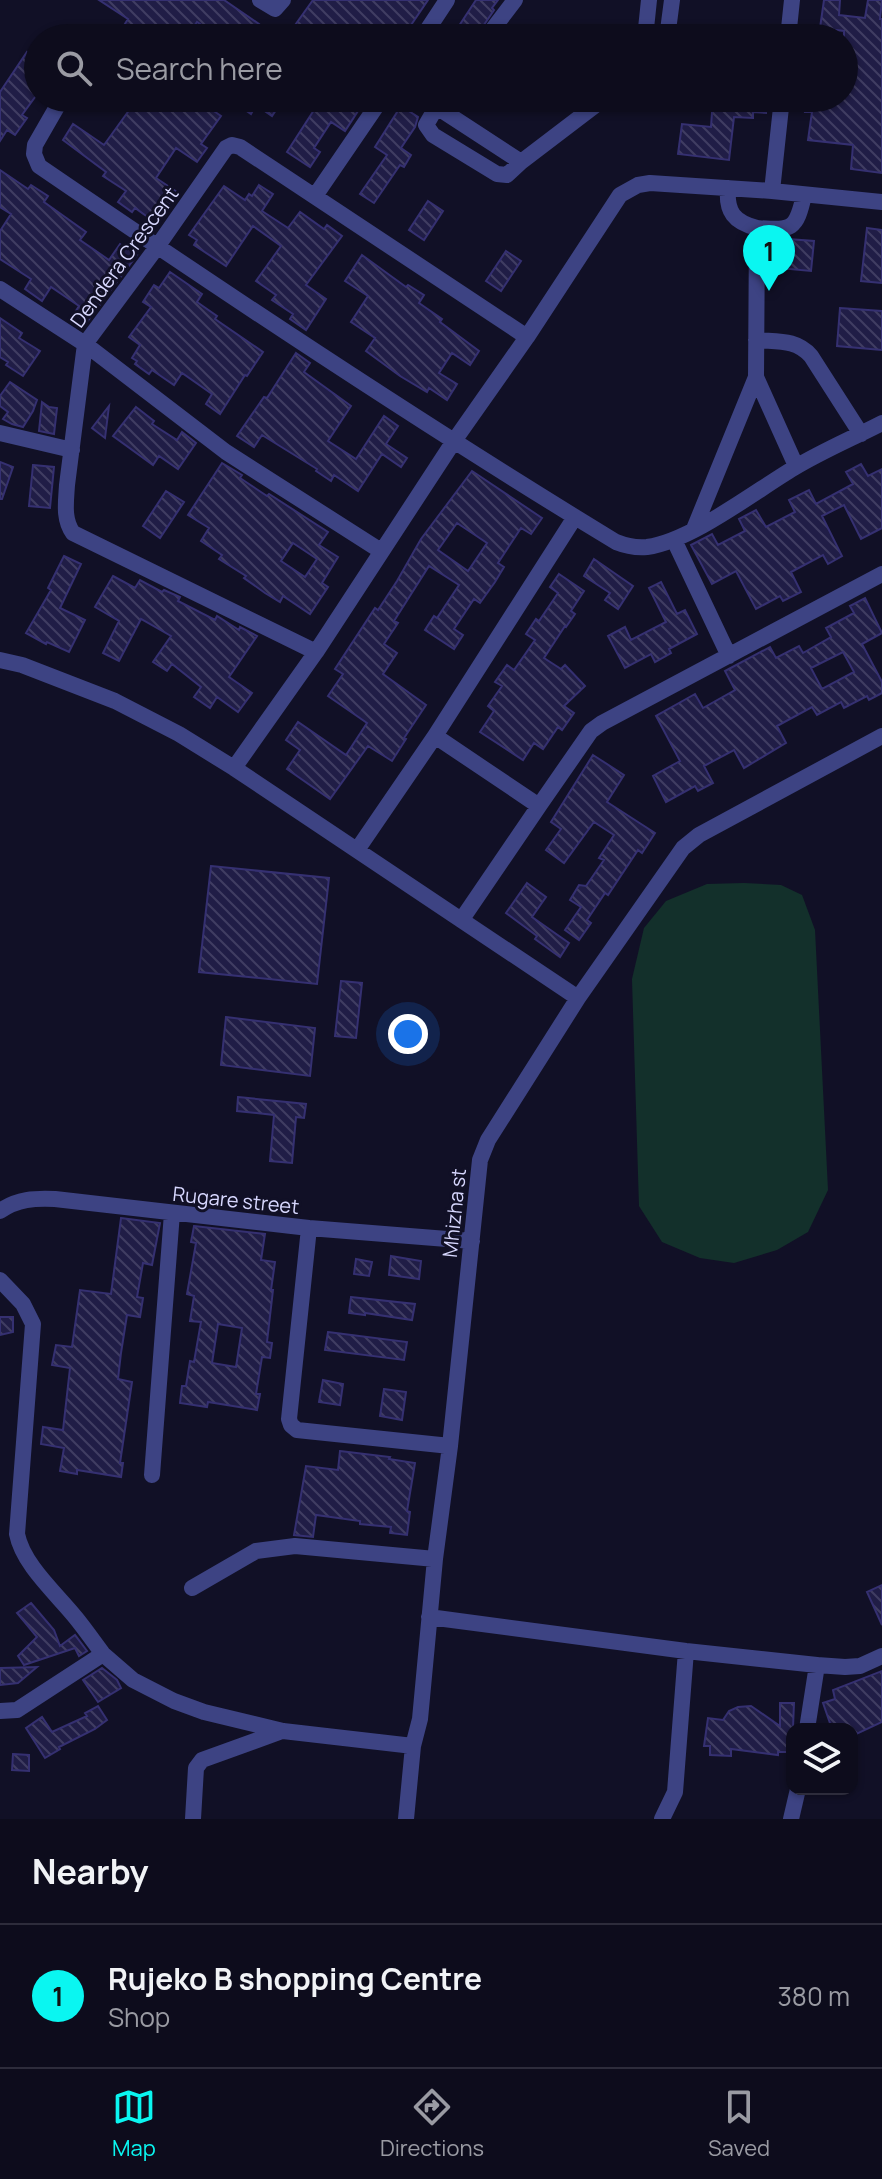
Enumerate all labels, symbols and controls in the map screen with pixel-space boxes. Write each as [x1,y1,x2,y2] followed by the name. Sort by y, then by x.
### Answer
[24,24,858,112] search box
[52,46,96,90] icon: search
[116,48,283,89] text: Search here
[64,181,184,333] street label: Dendera Crescent
[743,225,795,291] pin: 1
[388,1014,428,1054] your location
[436,1167,472,1259] street label: Mhizha st
[171,1180,301,1220] street label: Rugare street
[786,1723,858,1795] map controls
[786,1723,858,1795] button: layers
[32,1848,148,1894] text: Nearby
[108,1958,482,1999] text: Rujeko B shopping Centre
[52,1978,64,2014] text: 1
[777,1978,850,2014] text: 380 m
[108,1999,170,2035] text: Shop
[112,2085,156,2163] tab: Map
[380,2085,484,2163] tab: Directions
[708,2085,770,2163] tab: Saved

